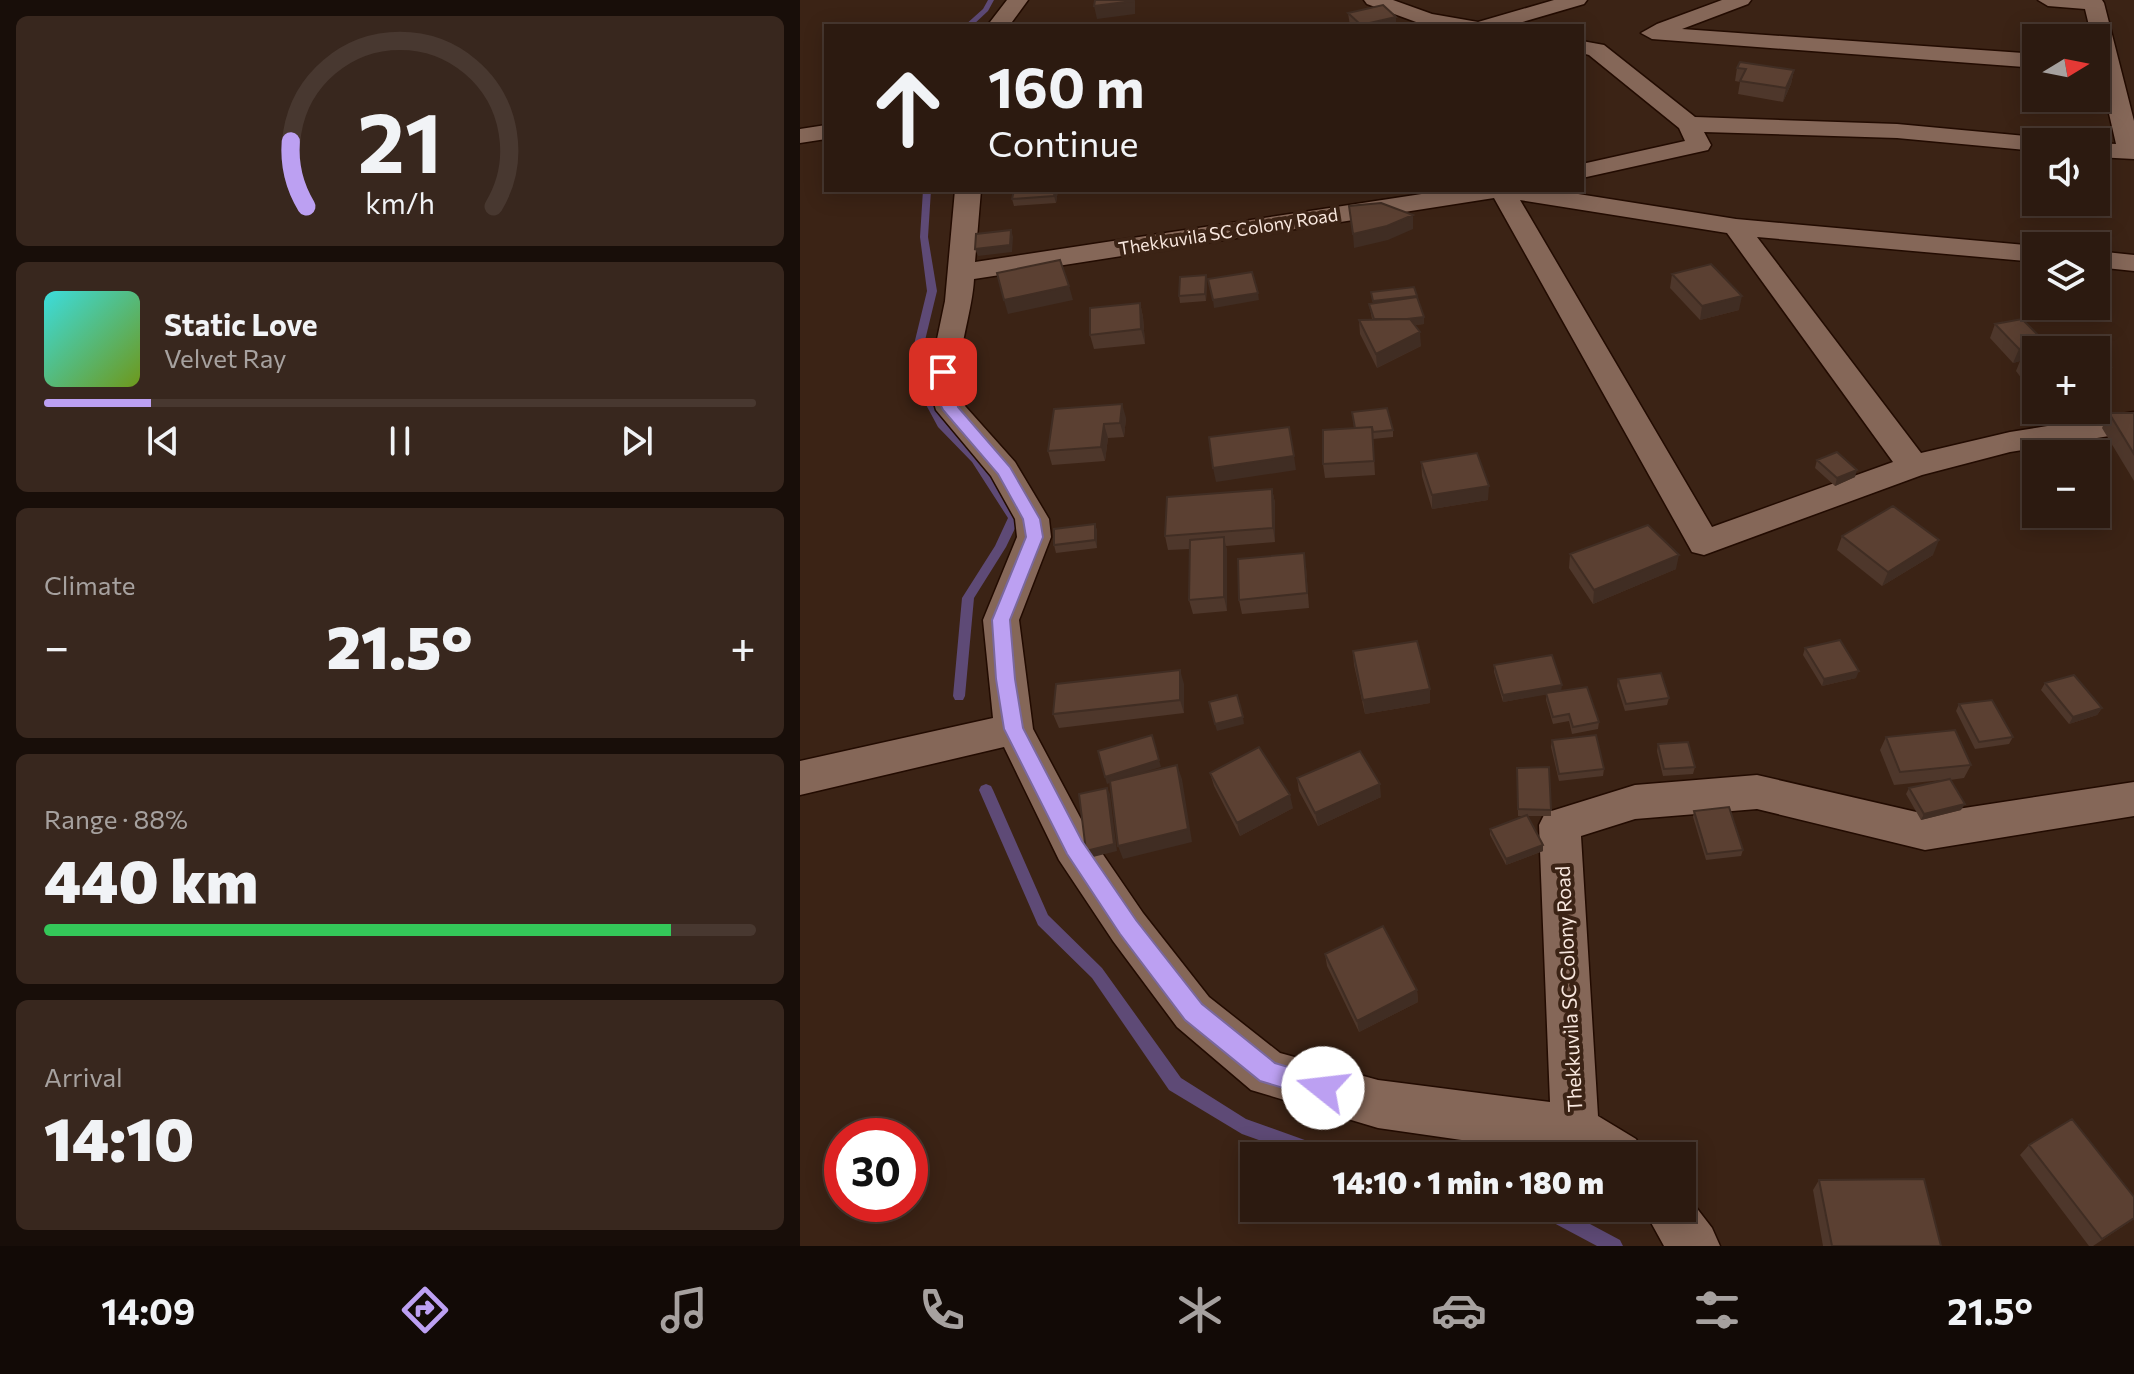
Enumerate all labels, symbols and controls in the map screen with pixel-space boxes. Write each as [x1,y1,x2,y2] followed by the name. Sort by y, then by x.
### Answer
[2022,24,2110,112] north arrow
[2022,24,2110,528] map controls
[988,51,1145,120] text: 160 m
[856,56,960,160] icon: ahead
[358,88,442,190] text: 21
[988,120,1139,164] text: Continue
[2022,128,2110,216] button: sound
[365,185,435,220] text: km/h
[1117,203,1339,259] street label: Thekkuvila SC Colony Road
[2022,232,2110,320] button: layers
[164,305,318,342] text: Static Love
[2022,336,2110,424] button: +
[909,338,977,406] pin
[164,342,287,373] text: Velvet Ray
[921,350,965,394] icon: arrive
[141,419,185,463] icon: previous
[378,419,422,463] icon: pause
[615,419,659,463] icon: next
[2022,440,2110,528] button: −
[44,569,136,600] text: Climate
[326,608,473,681] text: 21.5°
[44,618,69,672] text: −
[730,618,756,672] text: +
[44,803,188,834] text: Range · 88%
[44,842,258,915] text: 440 km
[1550,865,1586,1113] street label: Thekkuvila SC Colony Road
[1281,1046,1365,1130] position arrow
[44,1061,123,1092] text: Arrival
[44,1100,194,1173] text: 14:10
[824,1118,928,1222] speed limit sign: 30
[1332,1163,1604,1200] text: 14:10 · 1 min · 180 m
[397,1282,453,1338] icon: directions
[656,1282,712,1338] icon: music
[914,1282,970,1338] icon: phone
[1172,1282,1228,1338] icon: climate
[1431,1282,1487,1338] icon: car
[1689,1282,1745,1338] icon: filters
[101,1288,195,1332] text: 14:09
[1947,1288,2033,1332] text: 21.5°

